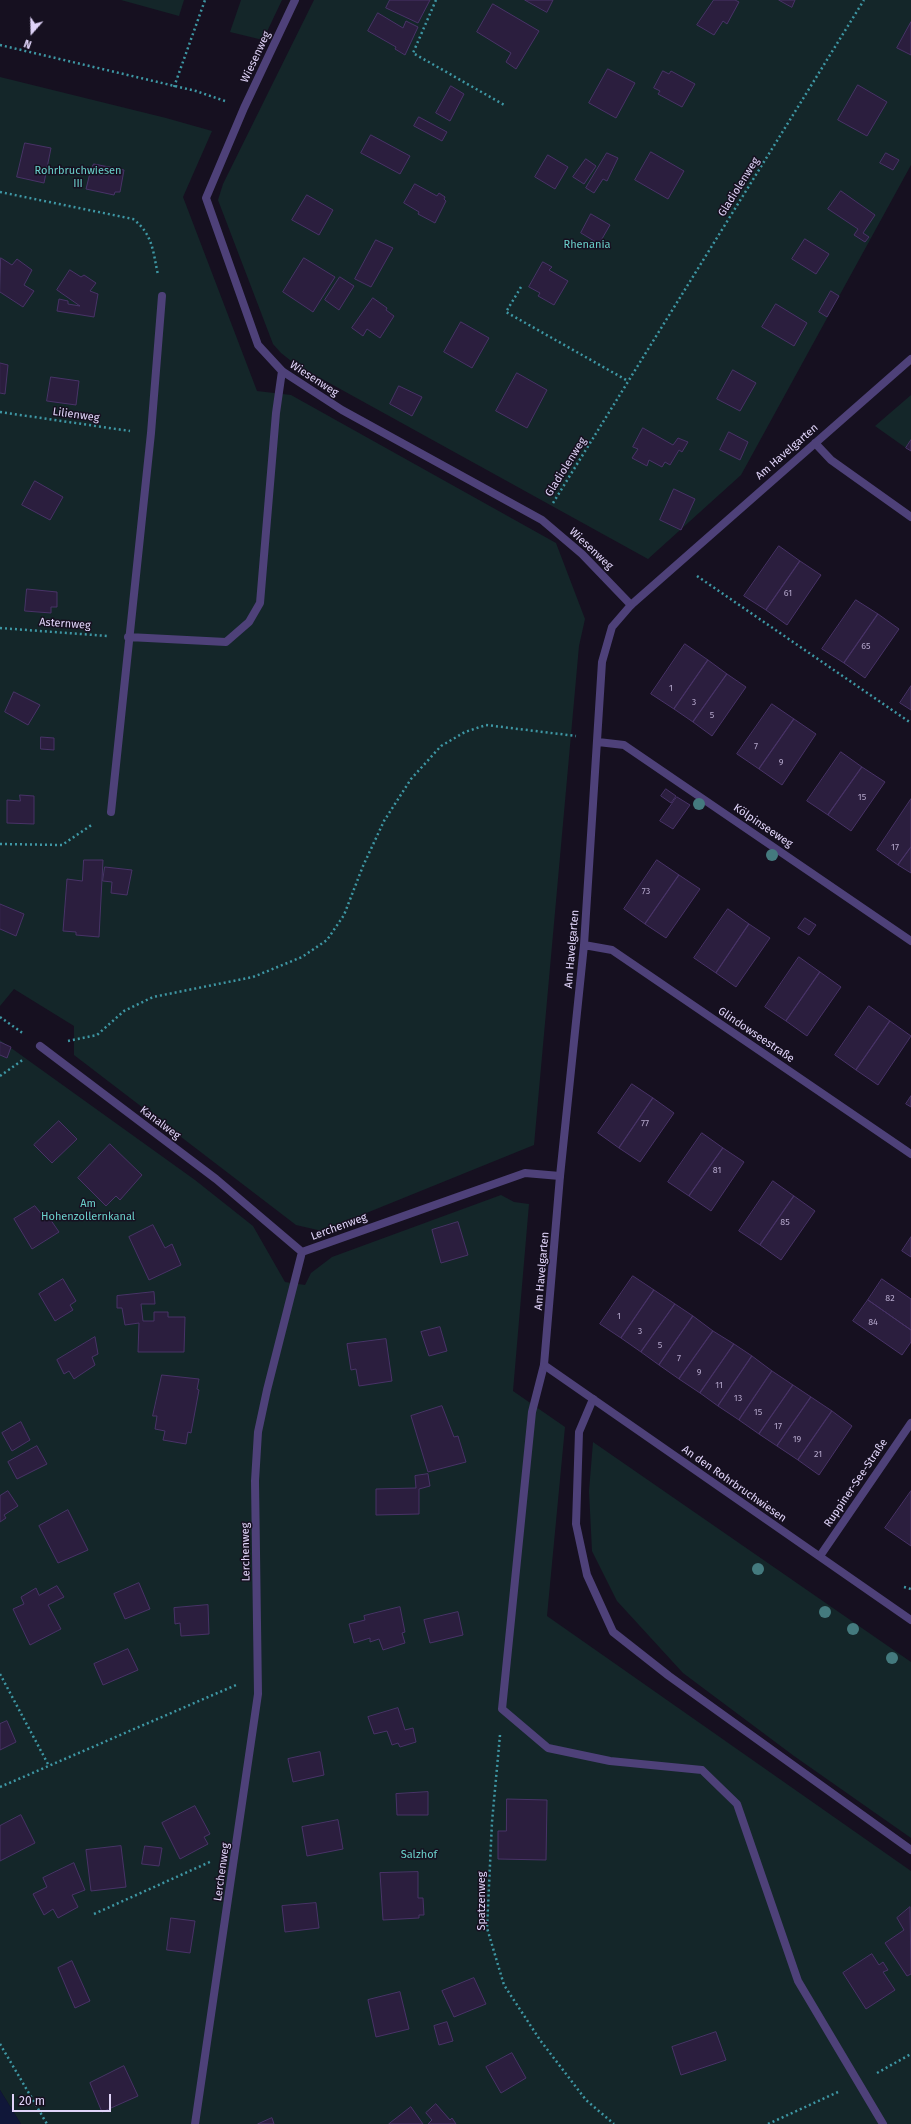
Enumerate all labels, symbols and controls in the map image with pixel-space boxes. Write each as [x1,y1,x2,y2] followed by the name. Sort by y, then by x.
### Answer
[12,12,52,52] north arrow
[238,29,274,85] street label: Wiesenweg
[22,36,33,51] text: N
[716,155,762,219] street label: Gladiolenweg
[34,164,122,190] park label: Rohrbruchwiesen III
[563,238,611,252] park label: Rhenania
[287,358,341,400] street label: Wiesenweg
[52,405,100,425] street label: Lilienweg
[753,421,821,483] street label: Am Havelgarten
[543,435,589,499] street label: Gladiolenweg
[566,525,616,573] street label: Wiesenweg
[784,588,792,598] house number: 61
[39,616,91,632] street label: Asternweg
[861,641,871,651] house number: 65
[669,683,673,693] house number: 1
[692,697,696,707] house number: 3
[710,710,714,720] house number: 5
[754,741,758,751] house number: 7
[779,757,783,767] house number: 9
[858,792,866,802] house number: 15
[731,801,795,851] street label: Kölpinseeweg
[891,842,899,852] house number: 17
[642,886,650,896] house number: 73
[562,909,582,989] street label: Am Havelgarten
[715,1005,797,1065] street label: Glindowseestraße
[137,1103,183,1143] street label: Kanalweg
[641,1118,649,1128] house number: 77
[713,1165,721,1175] house number: 81
[41,1197,135,1223] park label: Am Hohenzollernkanal
[309,1211,369,1243] street label: Lerchenweg
[780,1217,790,1227] house number: 85
[532,1231,552,1311] street label: Am Havelgarten
[885,1293,895,1303] house number: 82
[617,1311,621,1321] house number: 1
[868,1317,878,1327] house number: 84
[638,1326,642,1336] house number: 3
[658,1340,662,1350] house number: 5
[677,1353,681,1363] house number: 7
[697,1367,701,1377] house number: 9
[715,1380,723,1390] house number: 11
[734,1393,742,1403] house number: 13
[754,1407,762,1417] house number: 15
[774,1421,782,1431] house number: 17
[793,1434,801,1444] house number: 19
[821,1436,891,1530] street label: Ruppiner-See-Straße
[679,1443,789,1525] street label: An den Rohrbruchwiesen
[814,1449,822,1459] house number: 21
[239,1522,253,1582] street label: Lerchenweg
[211,1842,233,1902] street label: Lerchenweg
[401,1848,437,1862] park label: Salzhof
[475,1871,489,1931] street label: Spatzenweg
[14,2086,113,2112] scale bar
[19,2094,45,2108] text: 20 m

